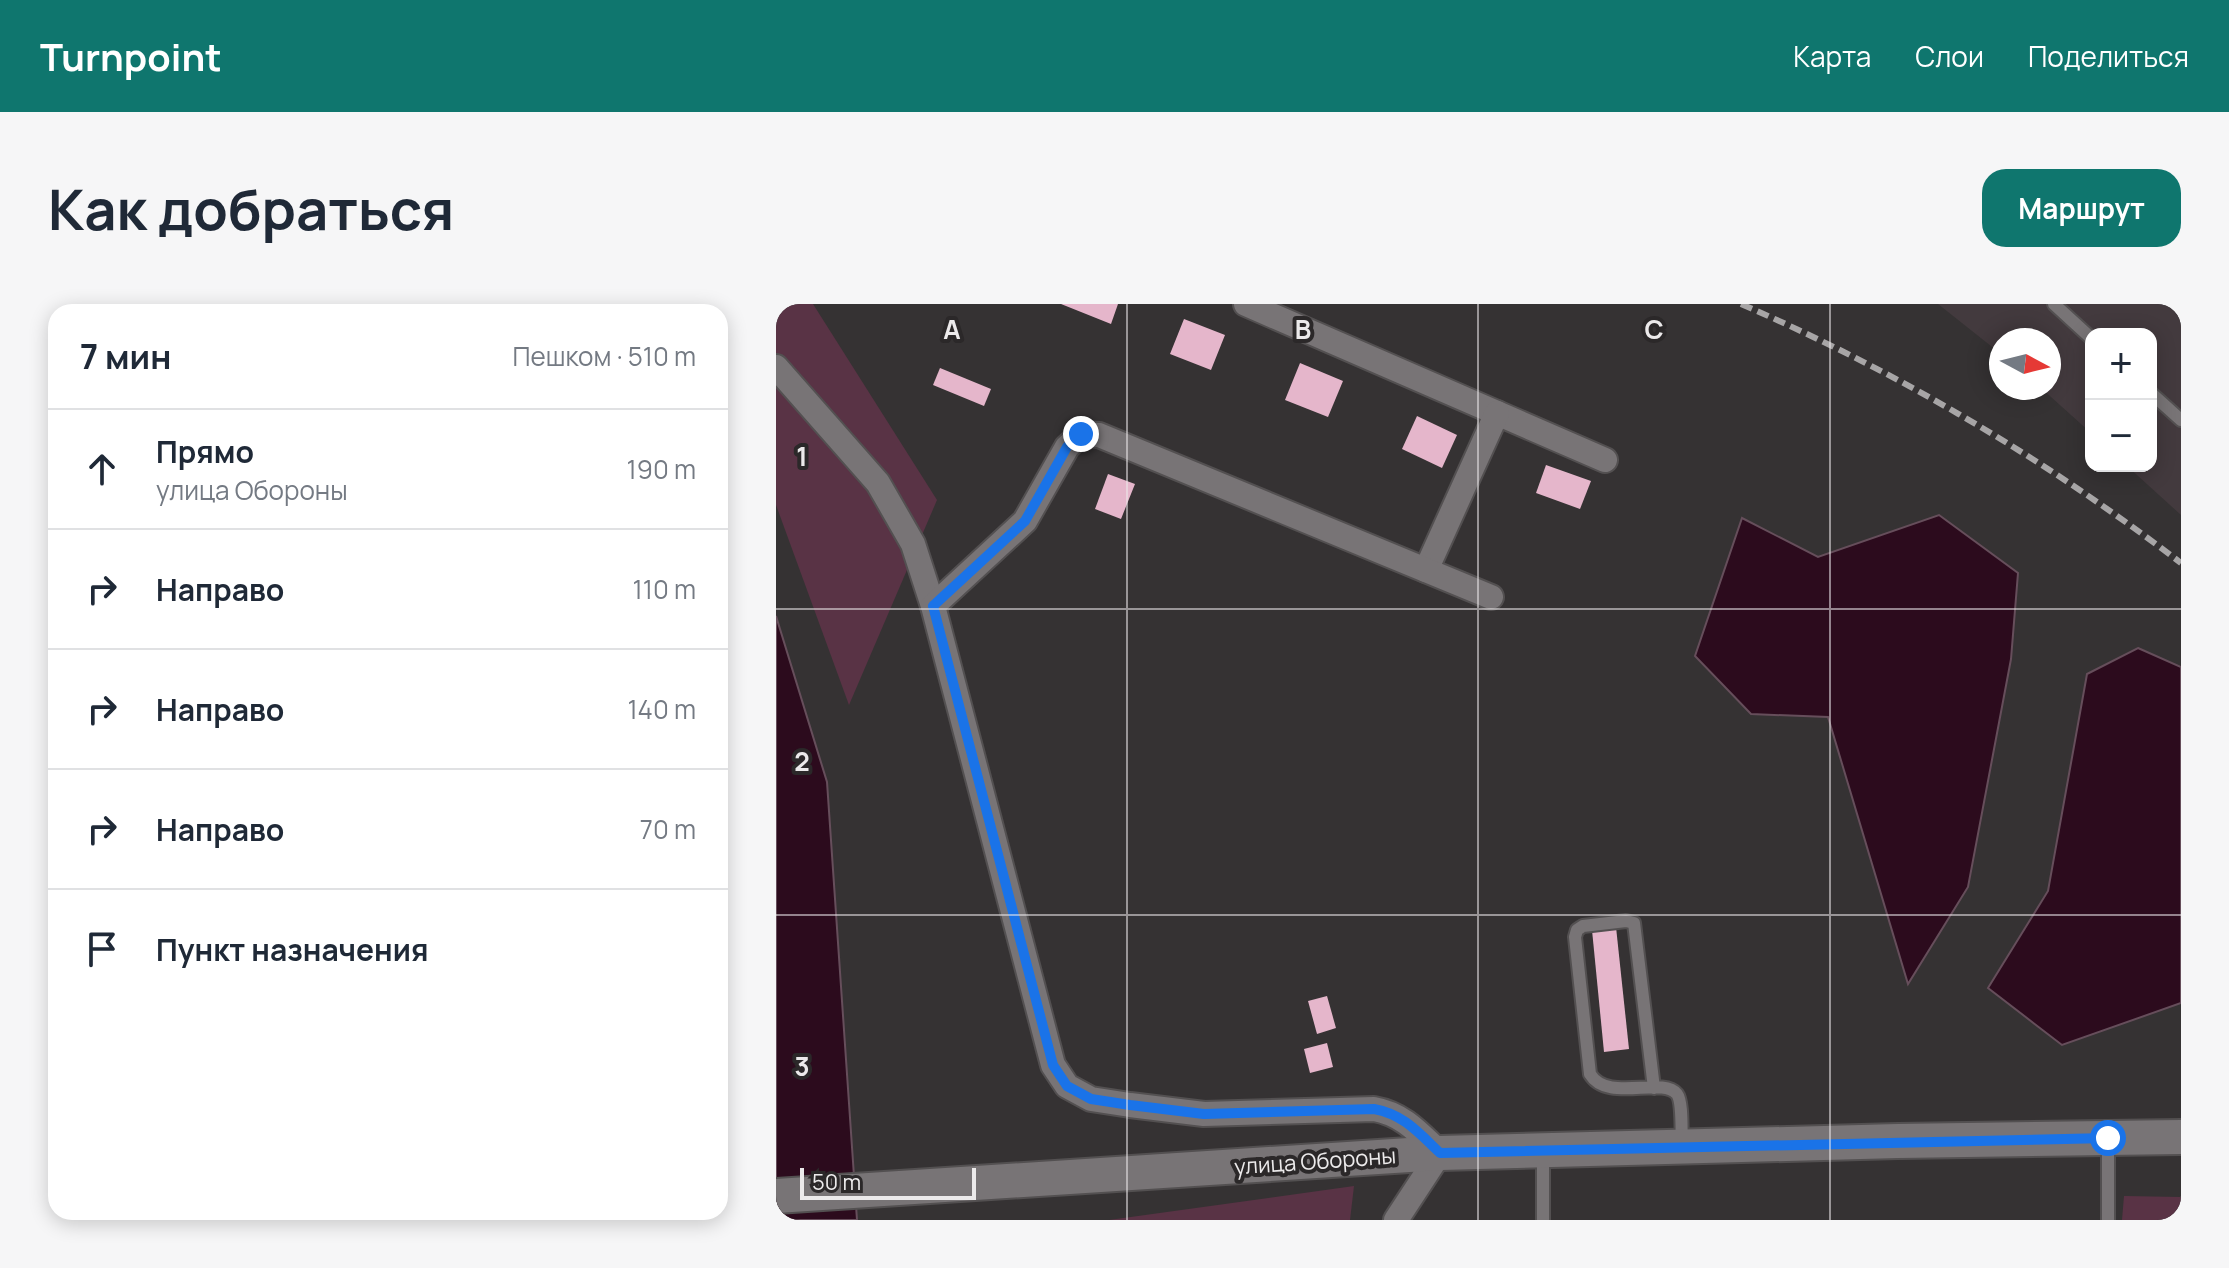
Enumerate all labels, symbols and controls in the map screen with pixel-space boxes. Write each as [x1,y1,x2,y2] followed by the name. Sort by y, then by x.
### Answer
[40,30,222,82] text: Turnpoint
[1793,37,1871,75] text: Карта
[1915,37,1984,75] text: Слои
[2028,37,2189,75] text: Поделиться
[1982,169,2181,247] button: Маршрут
[48,170,454,247] text: Как добраться
[943,311,961,347] text: A
[1295,311,1311,347] text: B
[1644,311,1664,347] text: C
[1989,328,2061,400] north arrow
[2085,328,2157,472] map controls
[2085,328,2157,400] button: +
[80,333,171,379] text: 7 мин
[513,338,696,374] text: Пешком · 510 m
[2085,400,2157,472] button: −
[1063,416,1099,452] route end
[156,431,254,472] text: Прямо
[796,438,808,474] text: 1
[80,447,124,491] icon: ahead
[627,451,696,487] text: 190 m
[156,472,348,508] text: улица Обороны
[80,567,124,611] icon: right
[156,569,284,610] text: Направо
[633,571,696,607] text: 110 m
[80,687,124,731] icon: right
[156,689,284,730] text: Направо
[627,691,696,727] text: 140 m
[794,743,810,779] text: 2
[80,807,124,851] icon: right
[156,809,284,850] text: Направо
[640,811,696,847] text: 70 m
[80,927,124,971] icon: arrive
[156,929,429,970] text: Пункт назначения
[794,1048,810,1084] text: 3
[2090,1120,2126,1156] route start
[1233,1140,1397,1182] street label: улица Обороны
[800,1164,976,1200] scale bar
[812,1167,861,1197] text: 50 m

